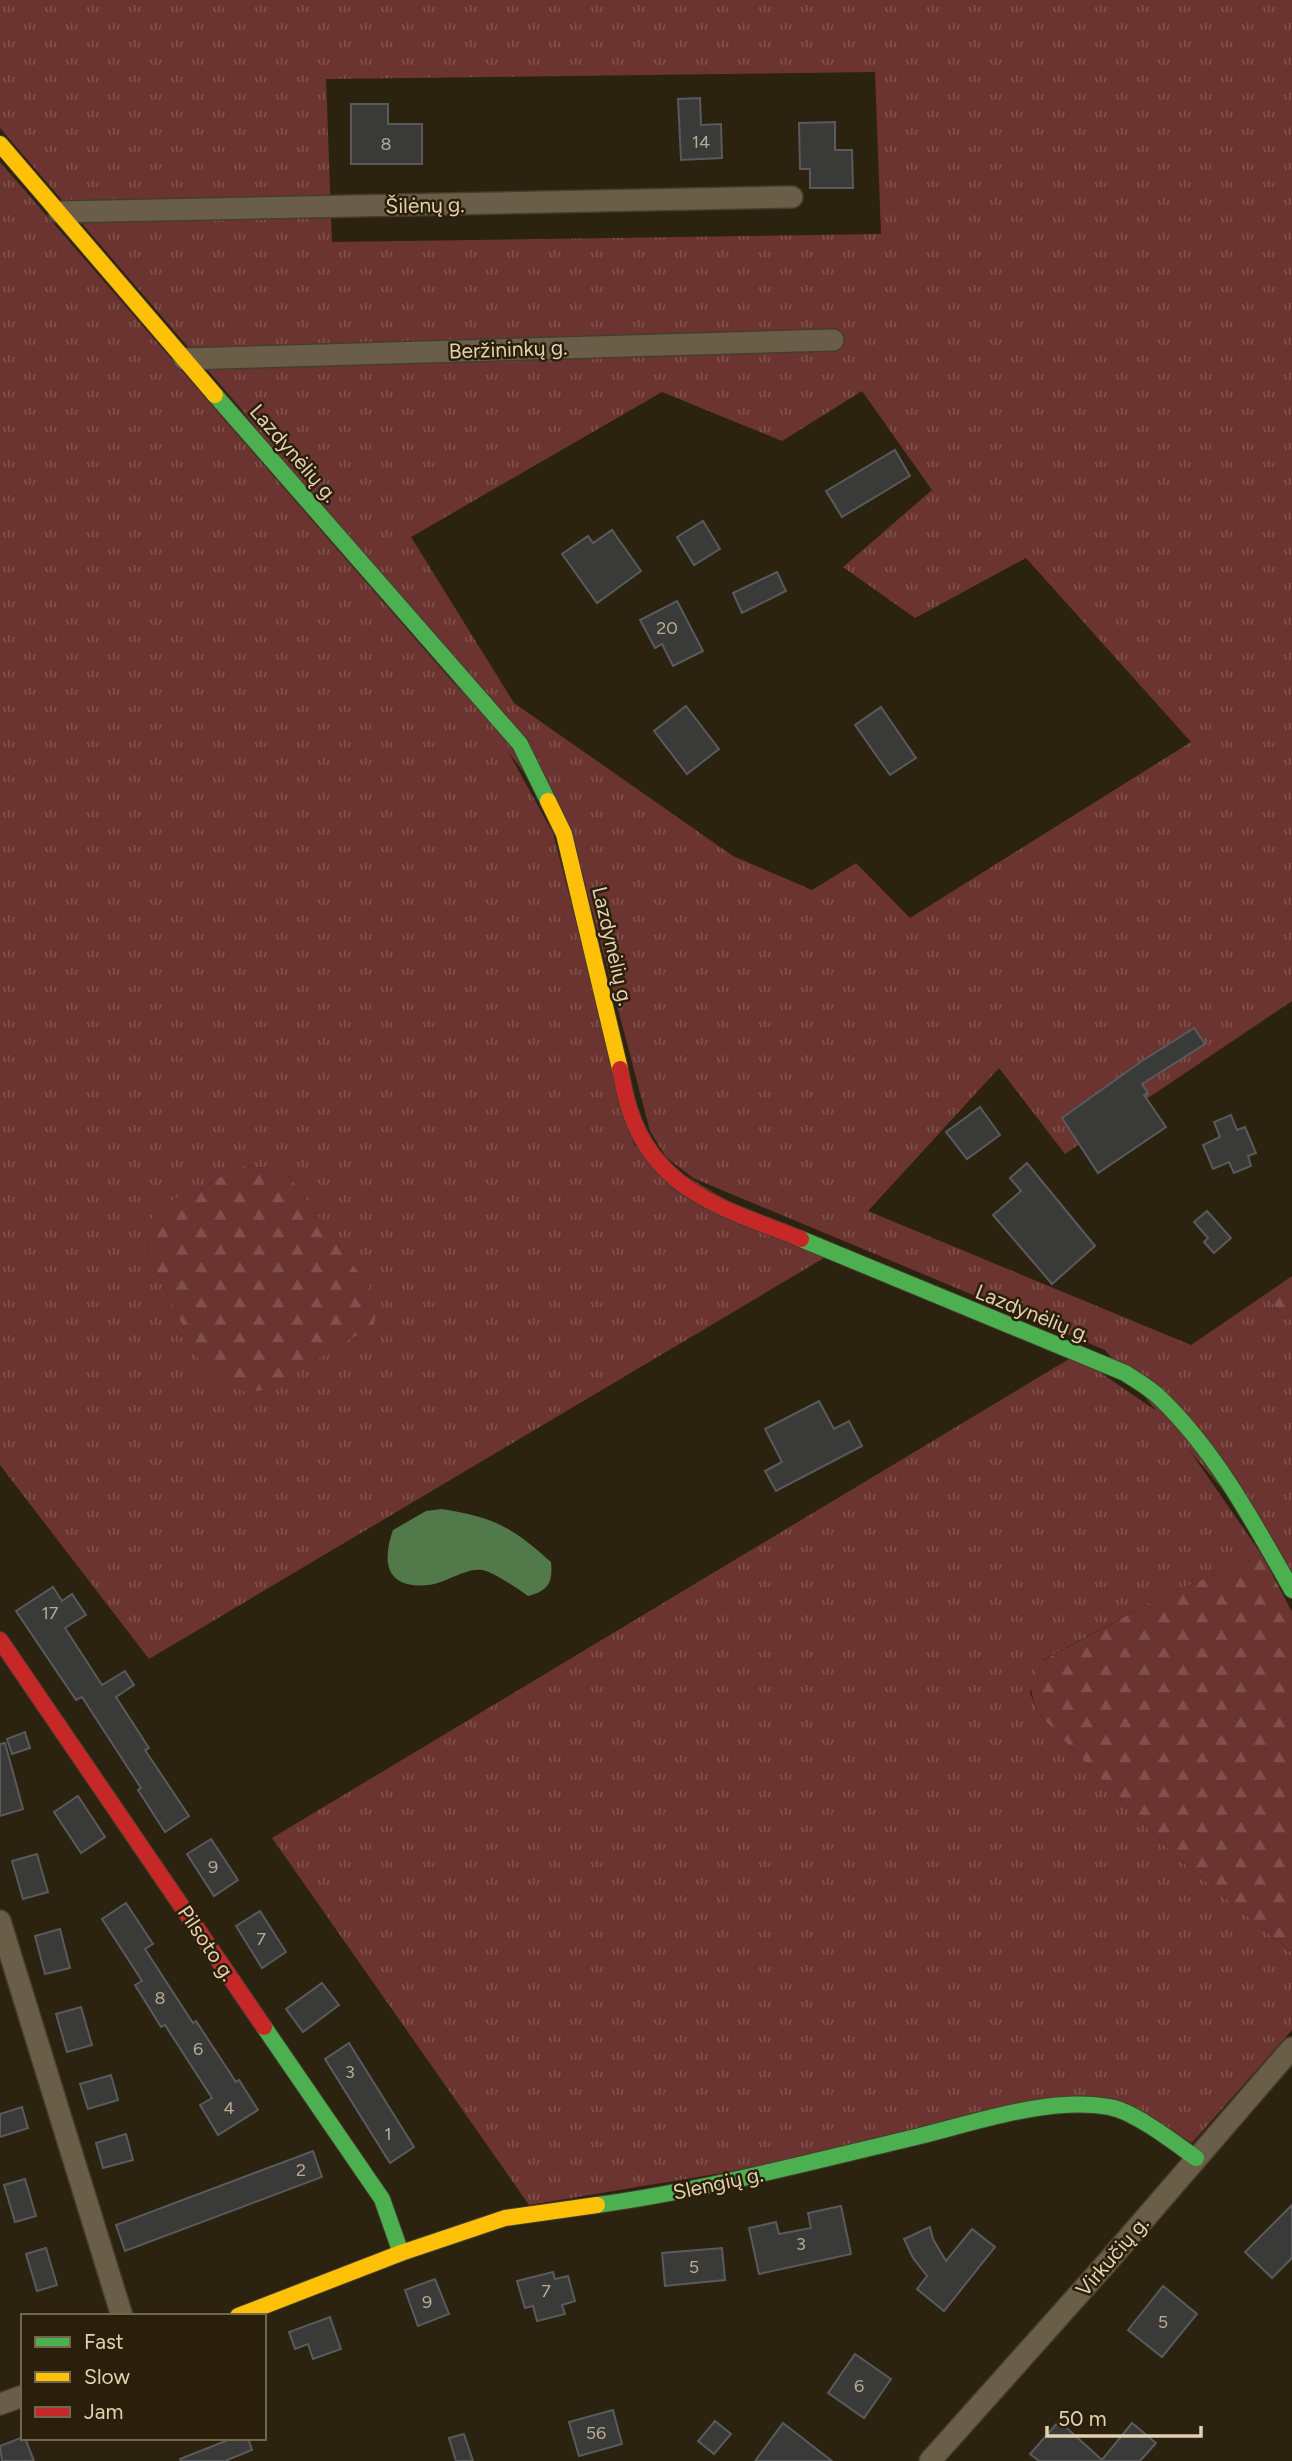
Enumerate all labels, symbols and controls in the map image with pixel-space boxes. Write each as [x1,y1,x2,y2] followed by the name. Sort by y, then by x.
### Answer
[692,131,710,153] house number: 14
[380,133,392,155] house number: 8
[385,192,465,218] street label: Šilėnų g.
[448,334,568,364] street label: Beržininkų g.
[245,399,343,507] street label: Lazdynėlių g.
[656,617,678,639] house number: 20
[587,884,639,1008] street label: Lazdynėlių g.
[972,1279,1094,1347] street label: Lazdynėlių g.
[41,1602,59,1624] house number: 17
[208,1856,218,1878] house number: 9
[173,1901,241,1985] street label: Pilsoto g.
[256,1928,266,1950] house number: 7
[154,1987,166,2009] house number: 8
[193,2038,203,2060] house number: 6
[345,2061,355,2083] house number: 3
[223,2097,235,2119] house number: 4
[384,2123,392,2145] house number: 1
[296,2159,306,2181] house number: 2
[671,2161,765,2205] street label: Slengių g.
[1070,2211,1154,2301] street label: Virkučių g.
[796,2233,806,2255] house number: 3
[689,2256,699,2278] house number: 5
[541,2280,551,2302] house number: 7
[422,2291,432,2313] house number: 9
[1158,2311,1168,2333] house number: 5
[21,2314,266,2440] legend
[84,2329,124,2354] text: Fast
[84,2364,130,2389] text: Slow
[854,2375,864,2397] house number: 6
[1047,2394,1201,2438] scale bar
[84,2399,123,2424] text: Jam
[1058,2406,1107,2431] text: 50 m
[586,2422,606,2444] house number: 56

